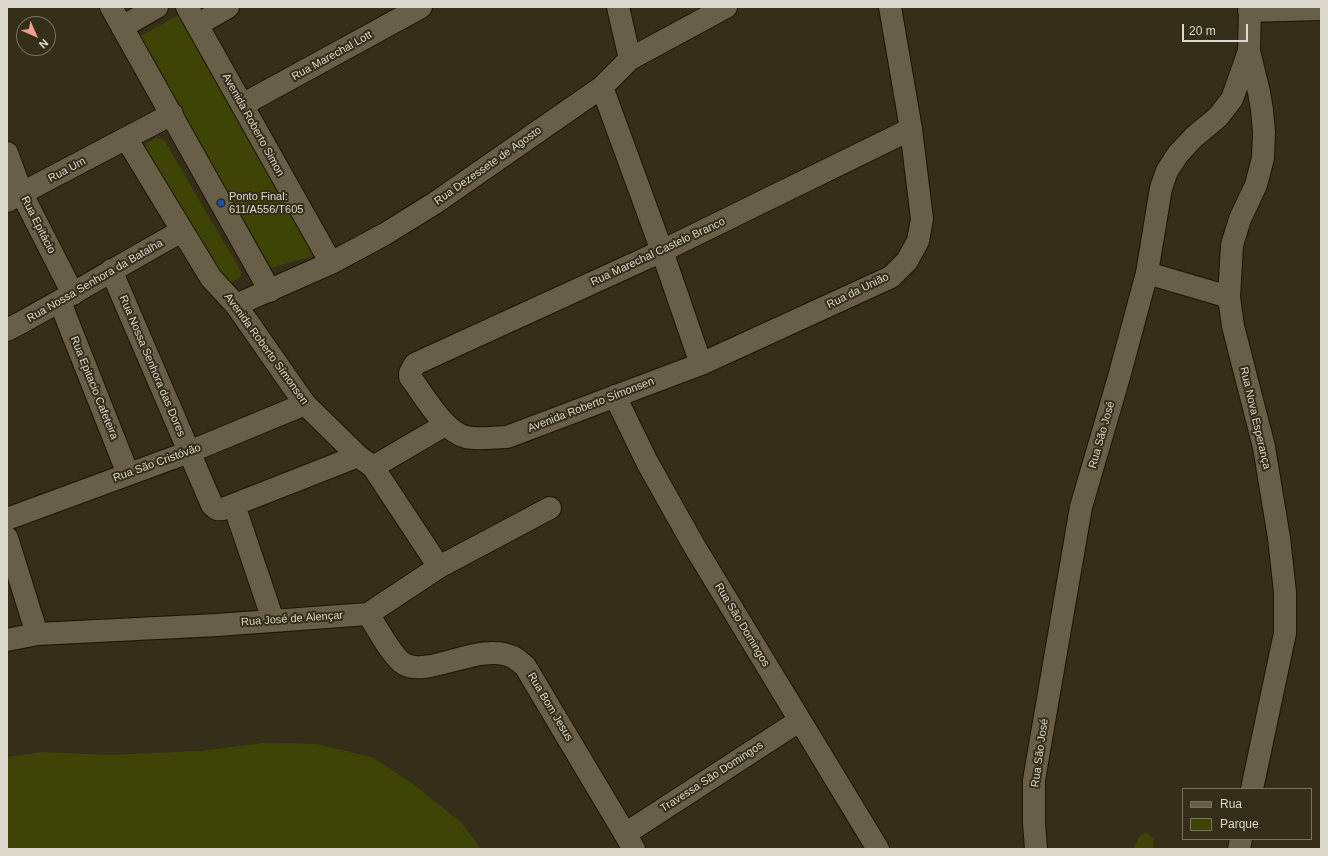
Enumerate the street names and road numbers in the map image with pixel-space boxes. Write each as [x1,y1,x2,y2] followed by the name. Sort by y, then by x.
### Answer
[289,28,375,84] street label: Rua Marechal Lott
[219,71,287,179] street label: Avenida Roberto Simon
[432,124,544,208] street label: Rua Dezessete de Agosto
[46,155,88,185] street label: Rua Um
[18,194,58,256] street label: Rua Epitácio
[589,215,727,289] street label: Rua Marechal Castelo Branco
[25,237,165,325] street label: Rua Nossa Senhora da Batalha
[825,270,891,312] street label: Rua da União
[221,291,311,407] street label: Avenida Roberto Símonsen
[116,293,188,439] street label: Rua Nossa Senhora das Dores
[67,335,121,441] street label: Rua Epitacio Cafeteira
[1237,366,1273,470] street label: Rua Nova Esperança
[526,375,656,435] street label: Avenida Roberto Símonsen
[1086,400,1118,470] street label: Rua São José
[111,441,203,485] street label: Rua São Cristóvão
[712,581,772,669] street label: Rua São Domingos
[241,609,343,629] street label: Rua José de Alençar
[524,670,576,744] street label: Rua Bom Jesus
[1029,718,1051,788] street label: Rua São José
[658,739,766,815] street label: Travessa São Domingos

